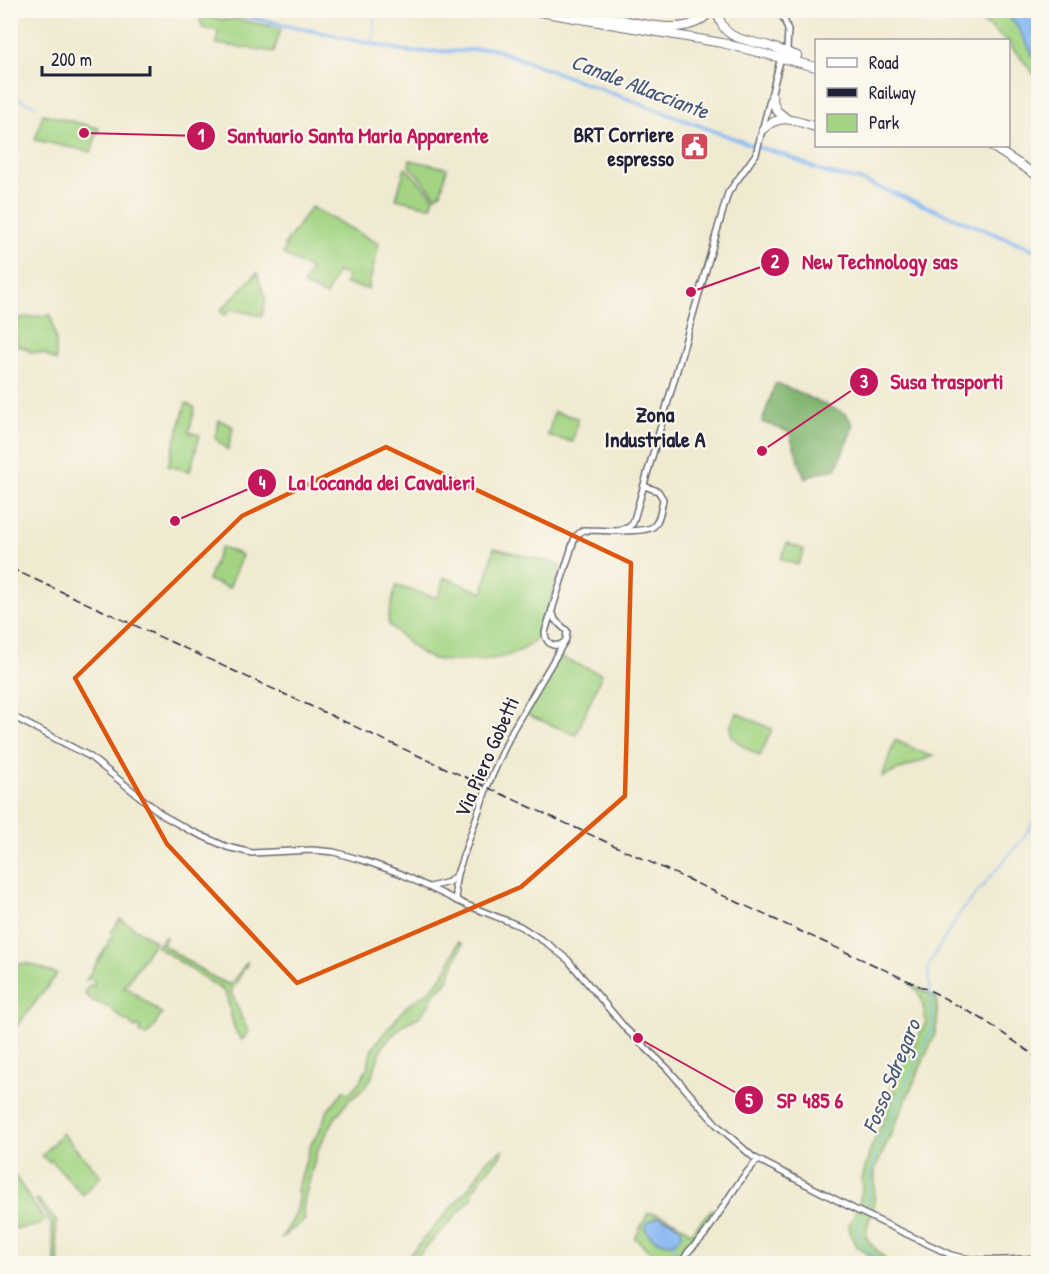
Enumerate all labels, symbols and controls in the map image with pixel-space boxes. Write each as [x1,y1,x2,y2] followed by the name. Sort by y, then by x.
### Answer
[42,39,150,77] scale bar
[815,39,1010,147] legend
[567,46,714,126] water label: Canale Allacciante
[51,47,92,72] text: 200 m
[869,50,899,75] text: Road
[869,80,916,105] text: Railway
[869,110,900,135] text: Park
[186,116,501,156] callout: Santuario Santa Maria Apparente
[227,120,489,151] text: Santuario Santa Maria Apparente
[574,120,675,174] place label: BRT Corriere espresso
[198,123,205,148] text: 1
[679,131,711,163] public building icon: BRT Corriere espresso
[760,242,970,282] callout: New Technology sas
[802,246,958,277] text: New Technology sas
[771,249,780,274] text: 2
[849,362,1016,402] callout: Susa trasporti
[890,366,1004,397] text: Susa trasporti
[860,369,868,394] text: 3
[605,399,706,454] district label: Zona Industriale A
[247,463,487,503] callout: La Locanda dei Cavalieri
[289,467,475,497] text: La Locanda dei Cavalieri
[259,470,266,495] text: 4
[447,692,526,822] street label: Via Piero Gobetti
[855,1013,928,1137] water label: Fosso Sdregaro
[734,1080,855,1120] callout: SP 485 6
[777,1085,844,1115] text: SP 485 6
[745,1088,753,1113] text: 5

